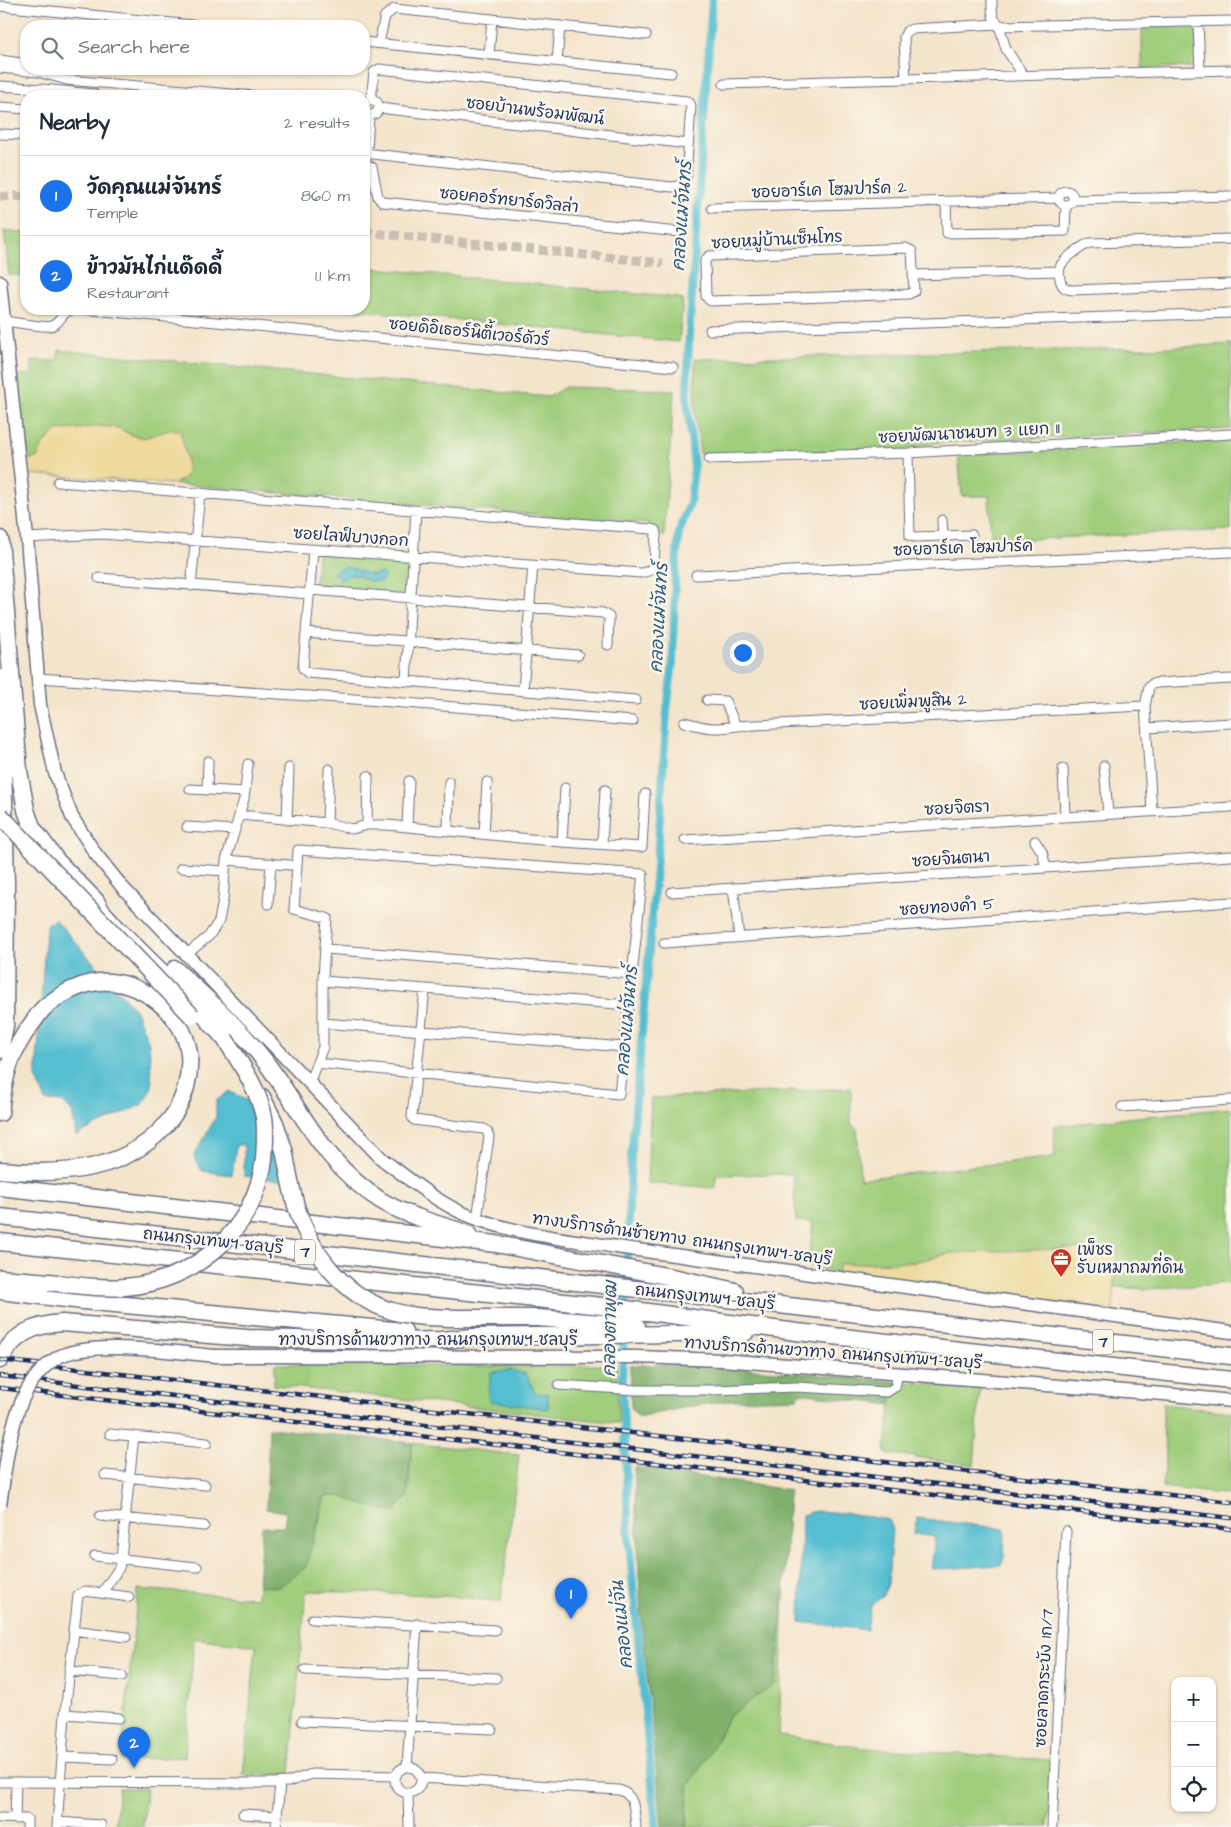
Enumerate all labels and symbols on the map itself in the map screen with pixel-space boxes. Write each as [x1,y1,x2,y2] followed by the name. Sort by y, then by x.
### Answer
[464,91,606,130] street label: ซอยบ้านพร้อมพัฒน์
[666,155,699,272] water label: คลองแม่จันทร์
[751,175,907,204] street label: ซอยอาร์เค โฮมปาร์ค 2
[438,181,580,218] street label: ซอยคอร์ทยาร์ดวิลล่า
[711,225,843,255] street label: ซอยหมู่บ้านเซ็นโทร
[388,308,551,351] street label: ซอยดิอิเธอร์นิตี้เวอร์ดัวร์
[878,417,1060,449] street label: ซอยพัฒนาชนบท 3 แยก 11
[292,521,410,552] street label: ซอยไลฟ์บางกอก
[893,534,1033,561] street label: ซอยอาร์เค โฮมปาร์ค
[644,558,675,674] water label: คลองแม่จันทร์
[730,640,756,666] your location
[858,684,967,717] street label: ซอยเพิ่มพูสิน 2
[924,795,990,821] street label: ซอยจิตรา
[911,845,991,873] street label: ซอยจินตนา
[899,893,996,921] street label: ซอยทองคำ 5
[610,960,645,1077] water label: คลองแม่จันทร์
[531,1207,834,1272] street label: ทางบริการด้านซ้ายทาง ถนนกรุงเทพฯ-ชลบุรี
[142,1223,285,1260] street label: ถนนกรุงเทพฯ-ชลบุรี
[1077,1238,1184,1279] place label: เพ็ชร รับเหมาถมที่ดิน
[295,1240,315,1264] road number: 7
[1049,1247,1073,1278] office icon: เพ็ชร รับเหมาถมที่ดิน
[597,1279,623,1377] water label: คลองตาพุฒ
[634,1279,777,1316] street label: ถนนกรุงเทพฯ-ชลบุรี
[279,1329,578,1352] street label: ทางบริการด้านขวาทาง ถนนกรุงเทพฯ-ชลบุรี
[1093,1330,1113,1354] road number: 7
[683,1332,983,1375] street label: ทางบริการด้านขวาทาง ถนนกรุงเทพฯ-ชลบุรี
[555,1578,587,1619] pin: 1
[605,1579,639,1670] water label: คลองแม่จัน
[1029,1608,1059,1748] street label: ซอยลาดกระบัง 1ก/7
[118,1727,150,1768] pin: 2

